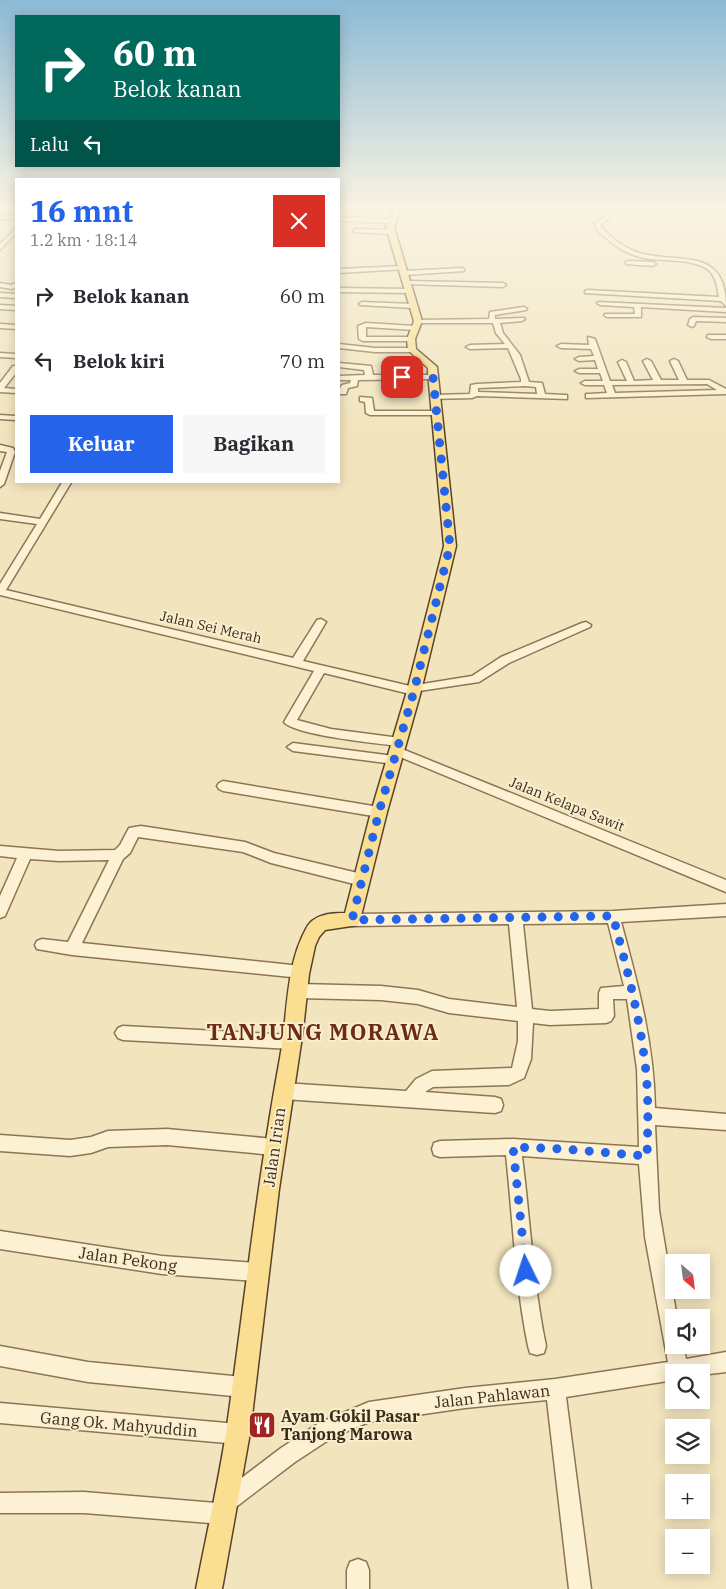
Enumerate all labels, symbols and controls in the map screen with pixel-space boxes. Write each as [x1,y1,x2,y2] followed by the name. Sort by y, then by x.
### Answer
[113,30,197,76] text: 60 m
[30,35,95,100] icon: right
[113,74,241,103] text: Belok kanan
[79,130,107,158] icon: left
[30,132,69,156] text: Lalu
[30,191,133,230] text: 16 mnt
[273,195,325,247] button: close
[30,230,137,250] text: 1.2 km · 18:14
[30,282,58,310] icon: right
[73,284,189,308] text: Belok kanan
[280,284,325,308] text: 60 m
[30,347,58,375] icon: left
[73,349,165,373] text: Belok kiri
[280,349,325,373] text: 70 m
[381,356,423,398] pin
[388,363,416,391] icon: arrive
[30,415,173,473] button: Keluar
[183,415,325,473] button: Bagikan
[158,607,264,647] street label: Jalan Sei Merah
[507,773,627,835] street label: Jalan Kelapa Sawit
[207,1017,439,1046] district label: TANJUNG MORAWA
[259,1106,289,1188] street label: Jalan Irian
[78,1242,179,1276] street label: Jalan Pekong
[499,1244,551,1296] position arrow
[665,1254,710,1299] north arrow
[665,1254,710,1574] map controls
[665,1309,710,1354] button: sound
[665,1364,710,1409] button: search
[433,1380,551,1412] street label: Jalan Pahlawan
[281,1406,420,1444] place label: Ayam Gokil Pasar Tanjong Marowa
[40,1407,198,1441] street label: Gang Ok. Mahyuddin
[247,1410,277,1440] restaurant icon: Ayam Gokil Pasar Tanjong Marowa
[665,1419,710,1464] button: layers
[665,1474,710,1519] button: +
[665,1529,710,1574] button: −

